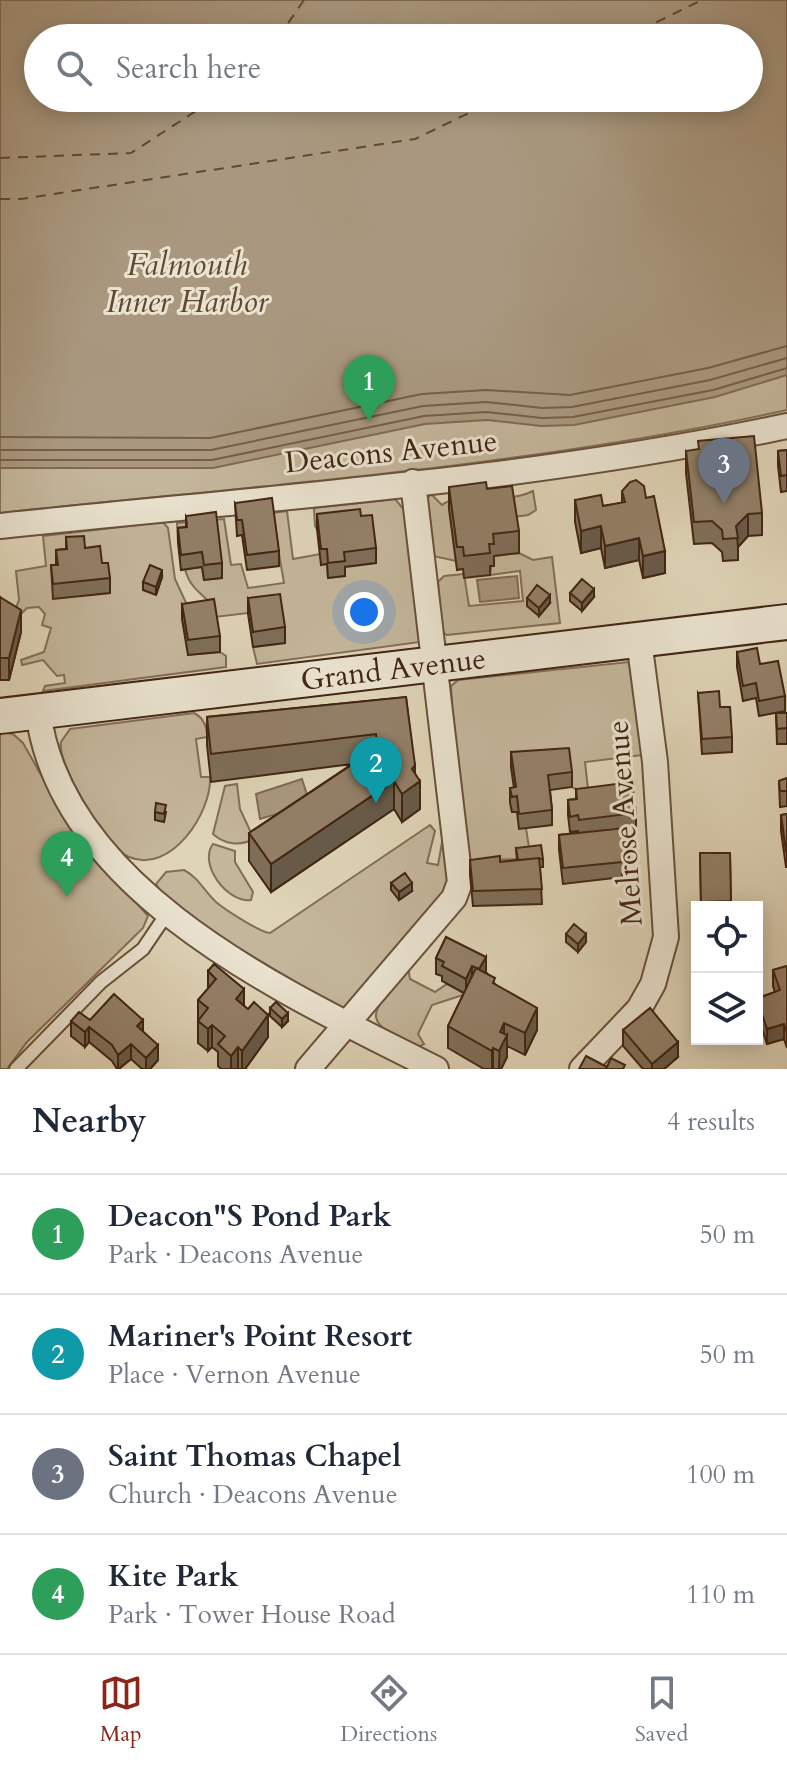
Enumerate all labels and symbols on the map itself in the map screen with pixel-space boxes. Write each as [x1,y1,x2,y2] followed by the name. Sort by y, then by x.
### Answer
[106,243,270,324] water label: Falmouth Inner Harbor
[343,355,395,421] pin: 1
[283,420,499,484] street label: Deacons Avenue
[698,438,750,504] pin: 3
[344,592,384,632] your location
[298,638,488,700] street label: Grand Avenue
[597,719,653,927] street label: Melrose Avenue
[350,737,402,803] pin: 2
[41,831,93,897] pin: 4

